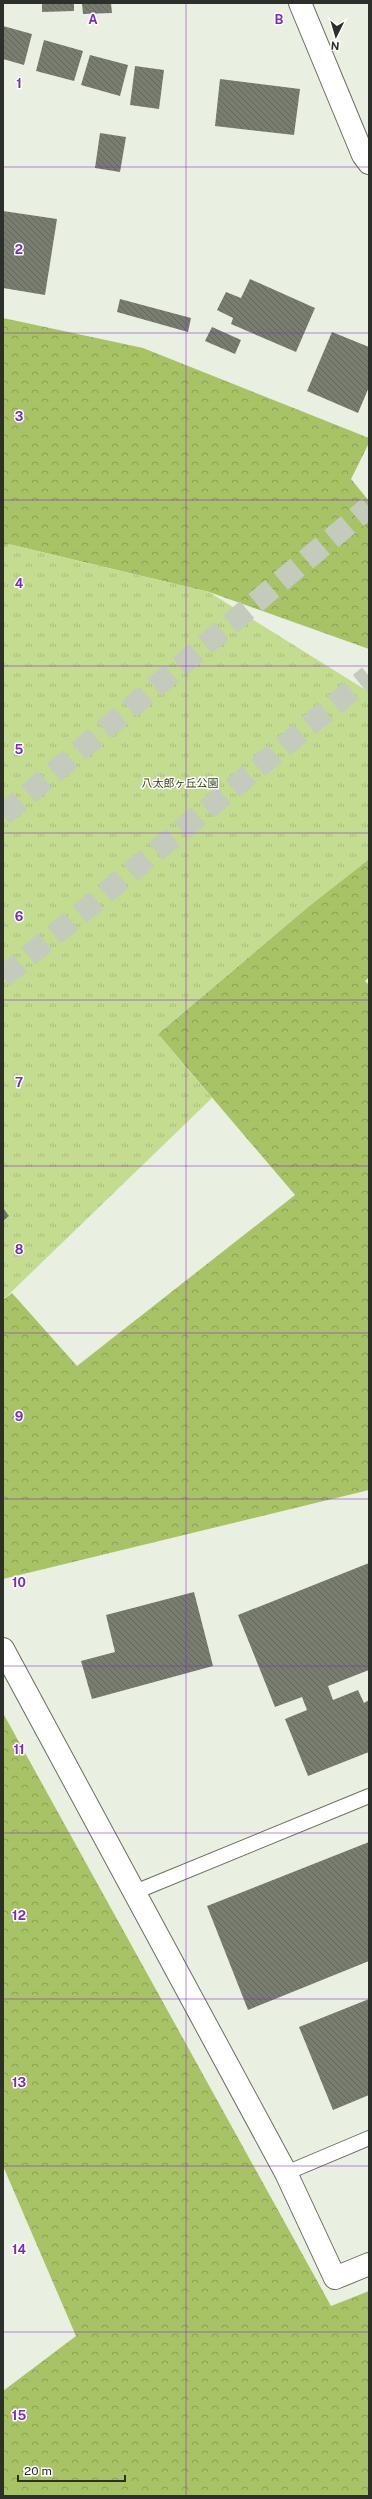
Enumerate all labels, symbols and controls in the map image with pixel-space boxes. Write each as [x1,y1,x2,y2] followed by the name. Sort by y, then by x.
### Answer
[88,12,98,27] text: A
[275,12,284,27] text: B
[316,16,356,56] north arrow
[330,40,340,52] text: N
[16,76,22,91] text: 1
[15,242,23,257] text: 2
[15,409,24,424] text: 3
[15,576,24,591] text: 4
[15,742,24,757] text: 5
[142,777,219,789] park label: 八太郎ヶ丘公園
[15,909,24,924] text: 6
[15,1075,23,1090] text: 7
[15,1242,24,1257] text: 8
[15,1409,23,1424] text: 9
[12,1575,26,1590] text: 10
[13,1742,25,1757] text: 11
[12,1908,26,1923] text: 12
[12,2075,26,2090] text: 13
[12,2242,27,2257] text: 14
[12,2408,26,2423] text: 15
[18,2457,125,2483] scale bar
[24,2464,52,2478] text: 20 m

